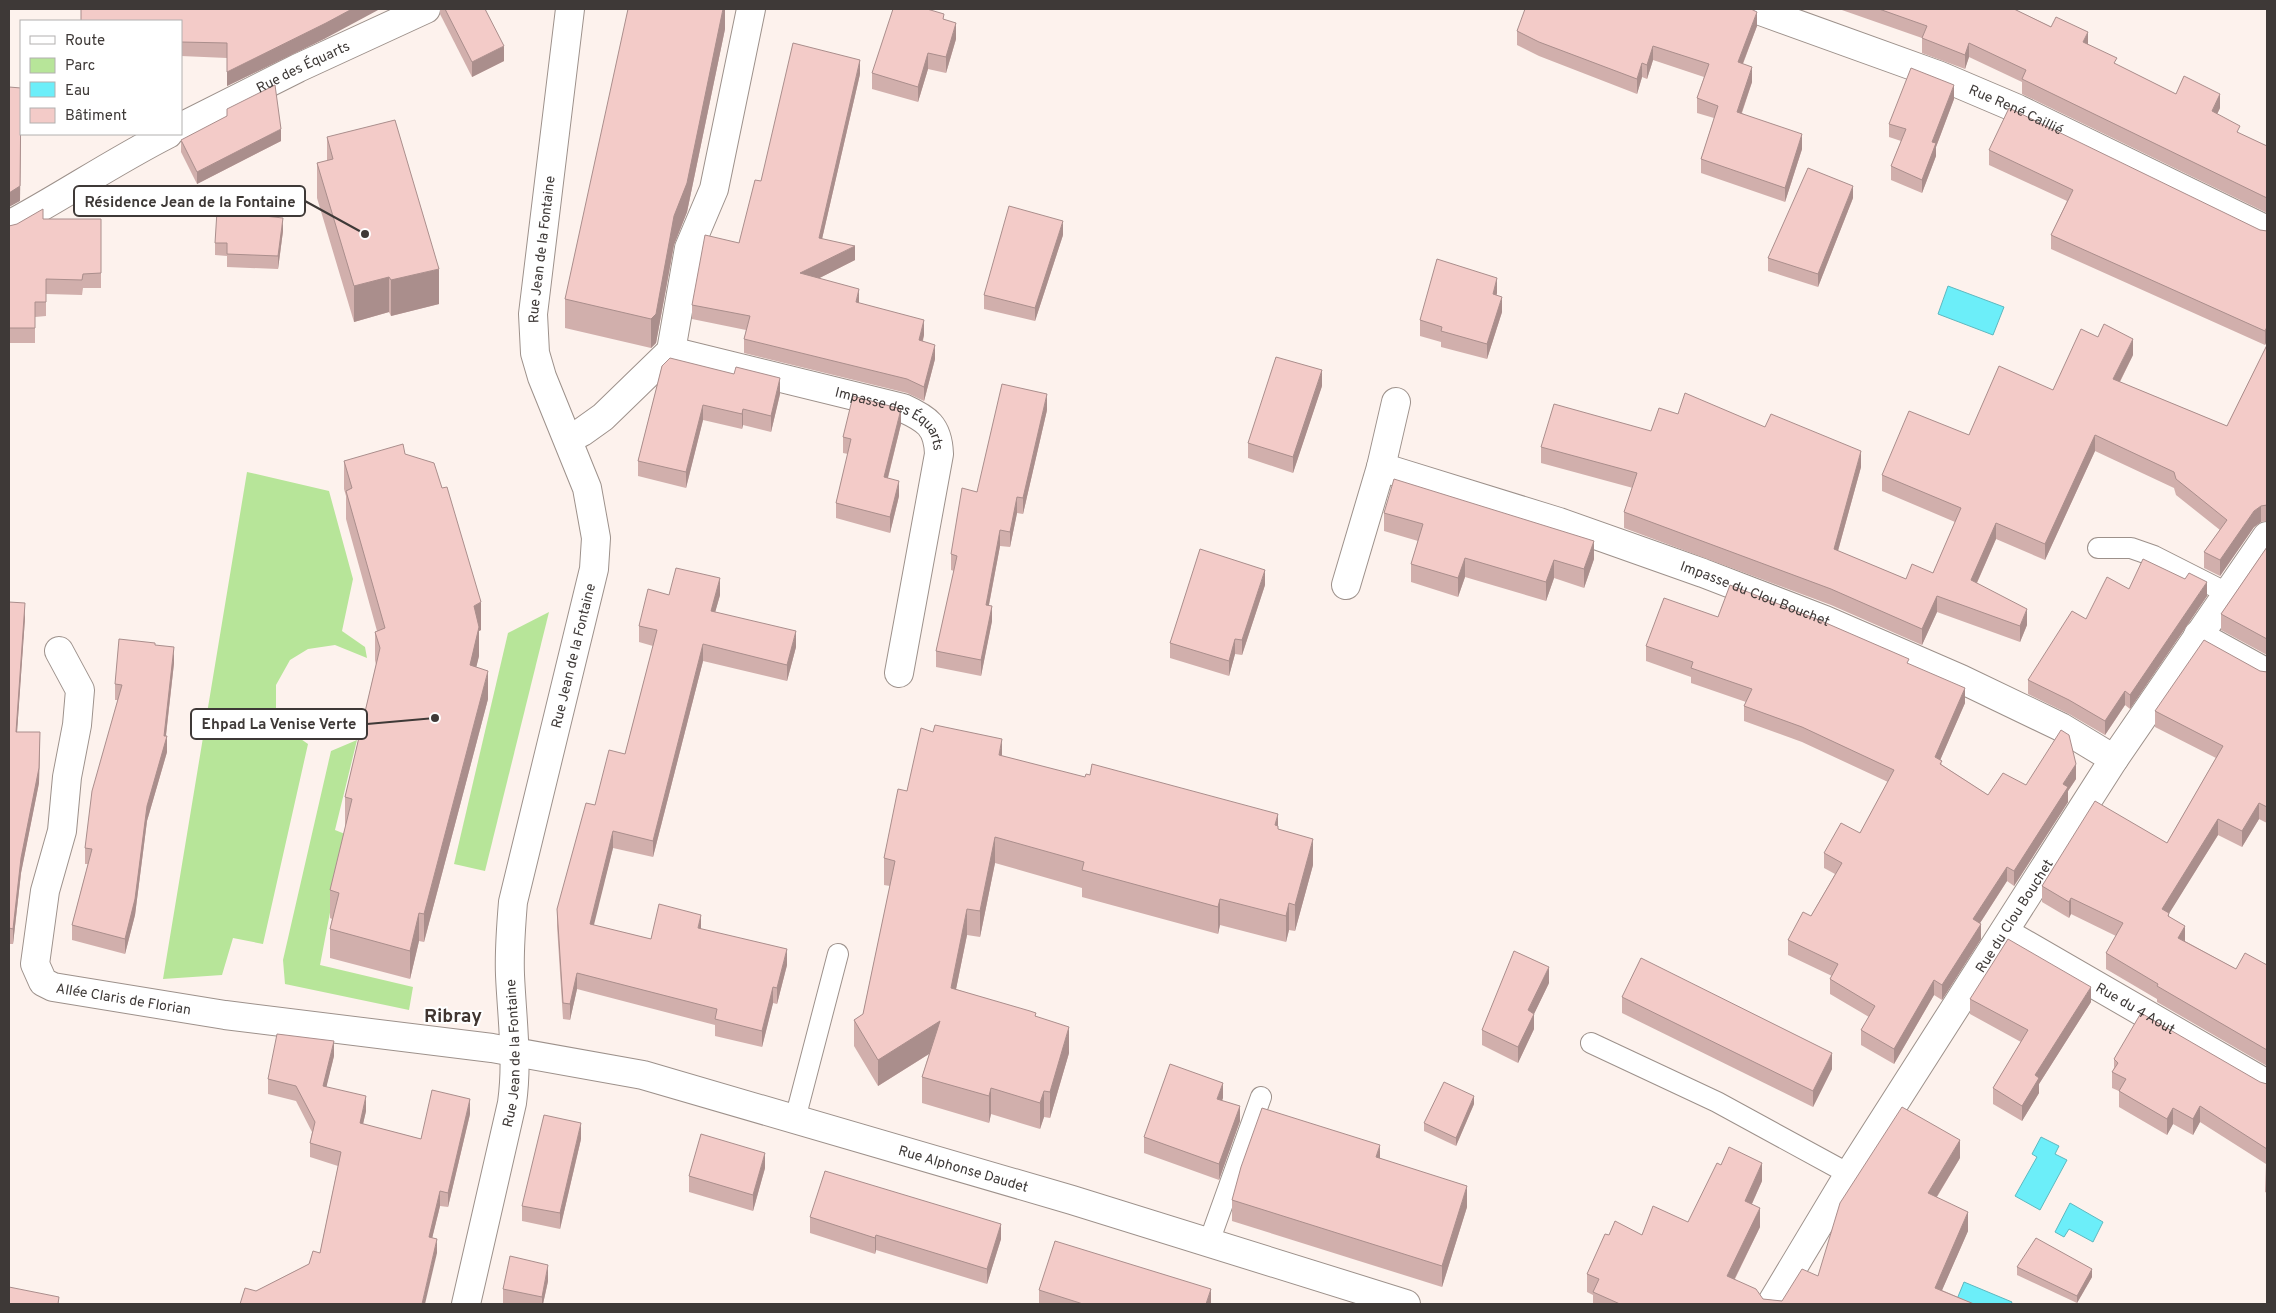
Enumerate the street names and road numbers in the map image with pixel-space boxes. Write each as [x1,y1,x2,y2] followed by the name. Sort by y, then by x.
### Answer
[254,38,353,98] street label: Rue des Équarts
[1966,82,2066,140] street label: Rue René Caillié
[526,175,560,324] street label: Rue Jean de la Fontaine
[833,385,946,452] street label: Impasse des Équarts
[1678,559,1832,631] street label: Impasse du Clou Bouchet
[549,582,600,730] street label: Rue Jean de la Fontaine
[1973,857,2058,976] street label: Rue du Clou Bouchet
[500,979,525,1129] street label: Rue Jean de la Fontaine
[2092,980,2177,1039] street label: Rue du 4 Aout
[54,981,192,1019] street label: Allée Claris de Florian
[896,1143,1030,1197] street label: Rue Alphonse Daudet

